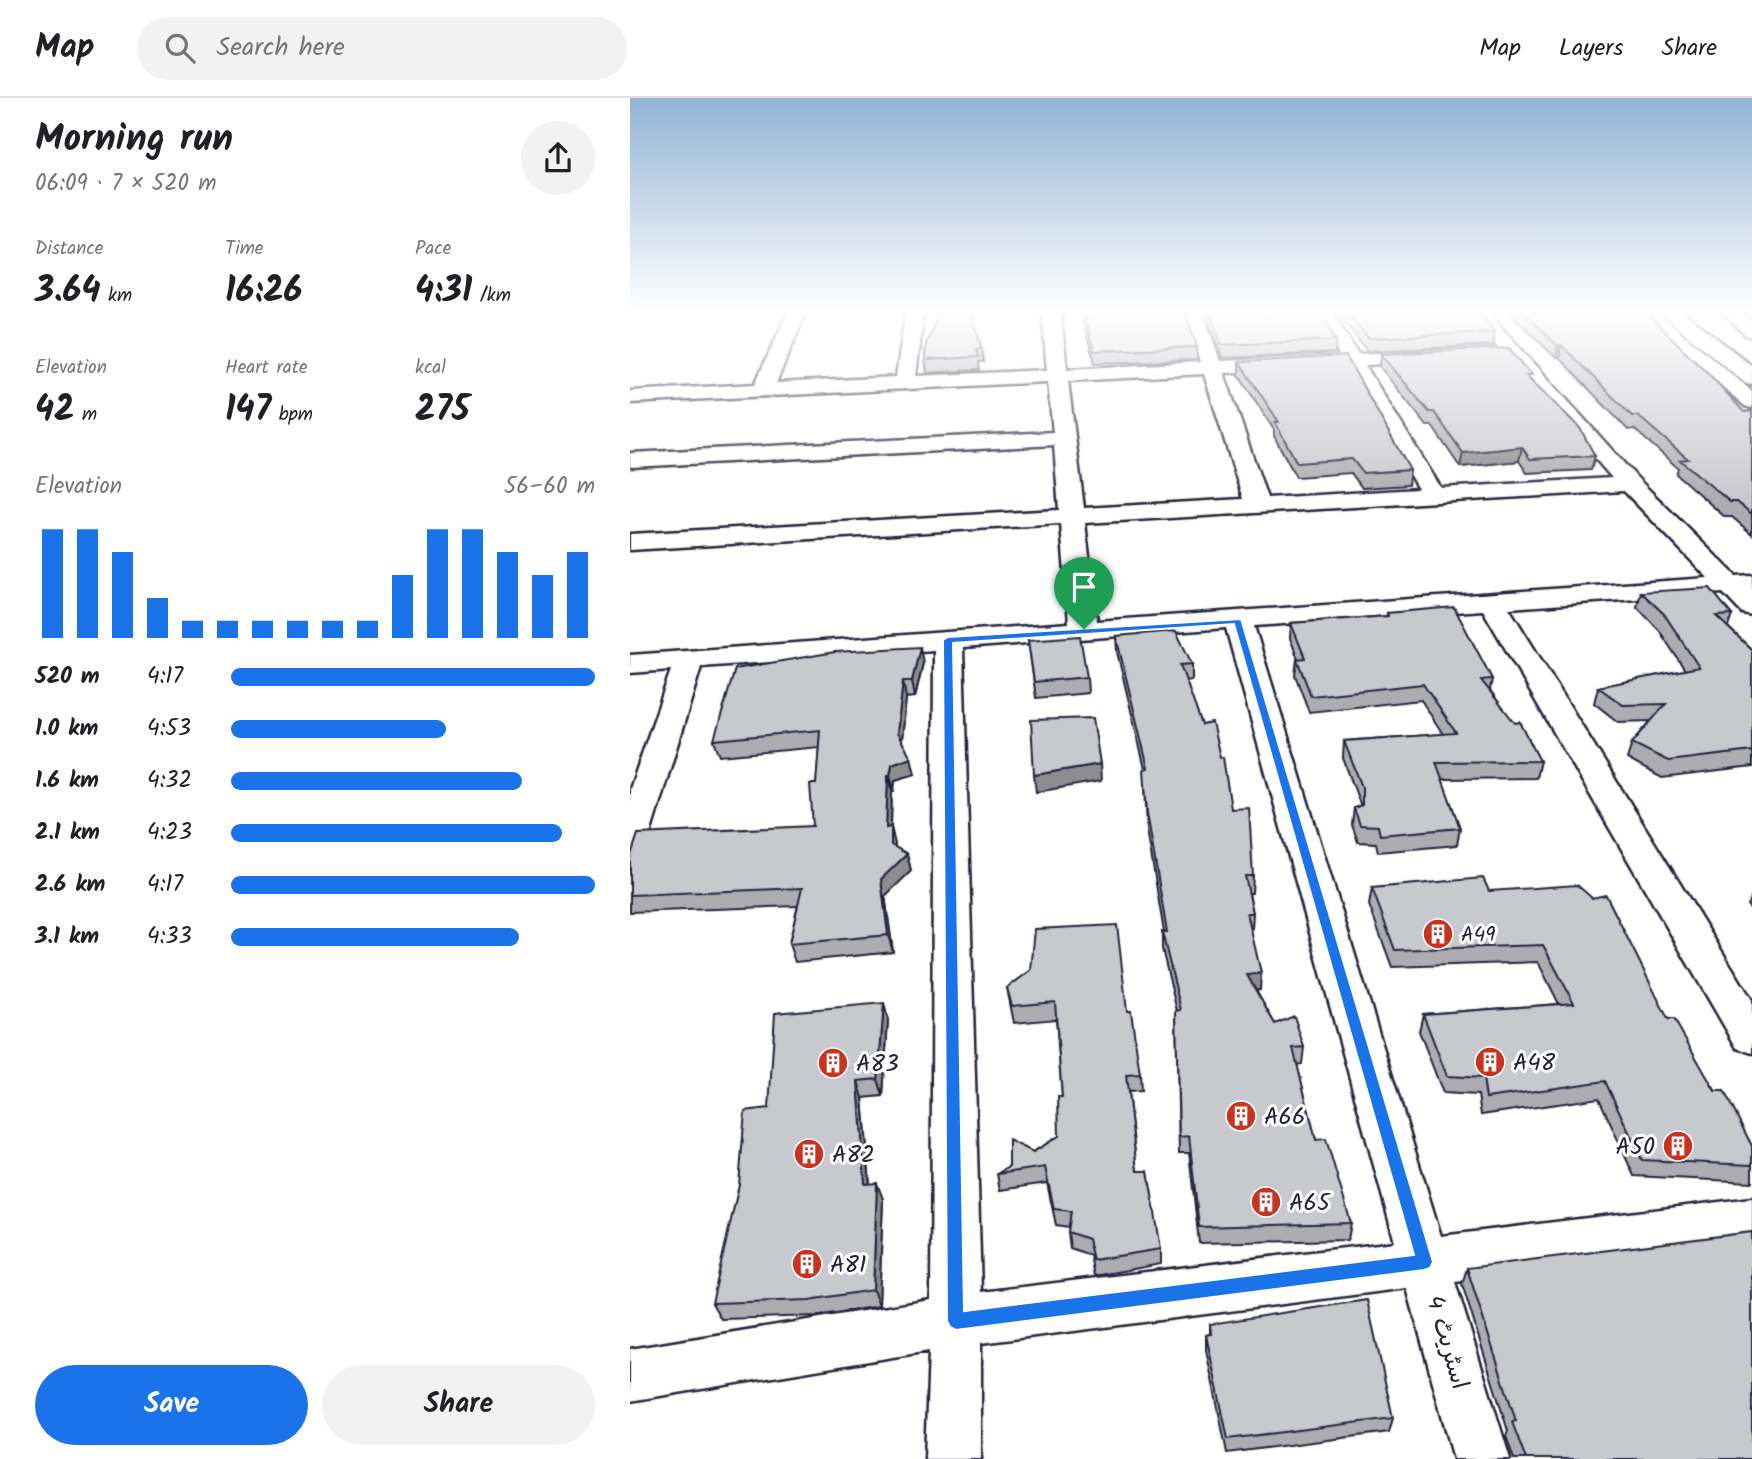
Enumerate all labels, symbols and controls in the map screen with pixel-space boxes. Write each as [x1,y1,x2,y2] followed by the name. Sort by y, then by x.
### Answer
[137,17,627,80] search box
[35,22,95,75] text: Map
[217,27,345,69] text: Search here
[161,29,199,67] icon: search
[1479,29,1521,68] text: Map
[1559,29,1623,68] text: Layers
[1661,29,1717,68] text: Share
[35,110,233,170] text: Morning run
[521,121,595,195] button: share
[35,166,217,202] text: 06:09 · 7 × 520 m
[35,234,103,264] text: Distance
[225,234,263,264] text: Time
[415,234,451,264] text: Pace
[35,264,101,320] text: 3.64
[225,264,303,320] text: 16:26
[415,264,472,320] text: 4:31
[101,281,132,311] text: km
[472,281,511,311] text: /km
[35,353,107,383] text: Elevation
[225,353,308,383] text: Heart rate
[415,353,446,383] text: kcal
[35,383,74,439] text: 42
[225,383,271,439] text: 147
[415,383,470,439] text: 275
[74,400,97,430] text: m
[271,400,313,430] text: bpm
[35,469,122,505] text: Elevation
[504,469,595,505] text: 56–60 m
[1054,557,1114,629] pin
[1065,568,1103,606] icon: arrive
[35,659,100,695] text: 520 m
[147,659,183,695] text: 4:17
[35,711,98,747] text: 1.0 km
[147,711,191,747] text: 4:53
[35,763,99,799] text: 1.6 km
[147,763,192,799] text: 4:32
[35,815,100,851] text: 2.1 km
[147,815,192,851] text: 4:23
[35,867,105,903] text: 2.6 km
[147,867,183,903] text: 4:17
[1421,917,1455,951] building icon: A49
[35,919,99,955] text: 3.1 km
[147,919,192,955] text: 4:33
[1461,919,1496,952] place label: A49
[1513,1044,1556,1083] place label: A48
[856,1045,899,1084] place label: A83
[1473,1045,1507,1079] building icon: A48
[816,1046,850,1080] building icon: A83
[1264,1098,1305,1137] place label: A66
[1224,1099,1258,1133] building icon: A66
[1616,1128,1655,1167] place label: A50
[1661,1129,1695,1163] building icon: A50
[832,1136,875,1175] place label: A82
[792,1137,826,1171] building icon: A82
[1289,1184,1332,1223] place label: A65
[1249,1185,1283,1219] building icon: A65
[830,1246,867,1285] place label: A81
[790,1247,824,1281] building icon: A81
[1415,1291,1479,1394] street label: اسٹریٹ 4
[35,1365,308,1445] button: Save
[322,1365,595,1445] button: Share

